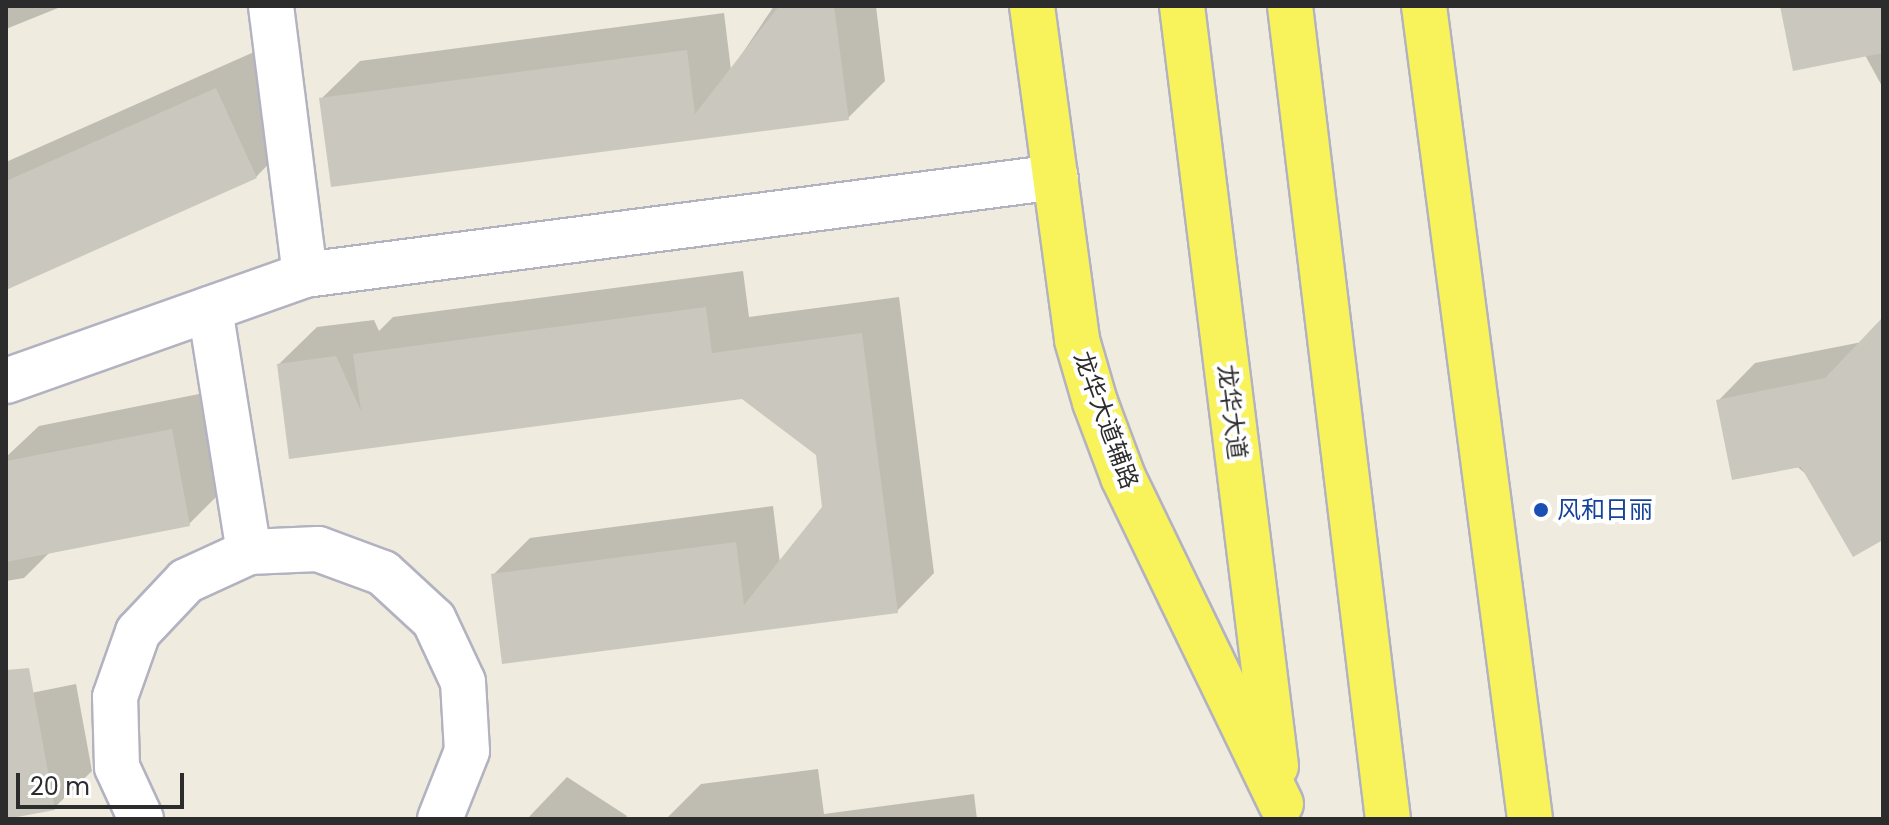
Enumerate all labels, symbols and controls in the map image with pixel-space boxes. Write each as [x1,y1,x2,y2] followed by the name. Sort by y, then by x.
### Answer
[1068,347,1144,493] street label: 龙华大道辅路
[1212,363,1252,461] street label: 龙华大道
[1557,496,1653,524] place label: 风和日丽
[1532,501,1550,519] marker: 风和日丽
[20,757,188,807] scale bar
[30,770,90,803] text: 20 m

